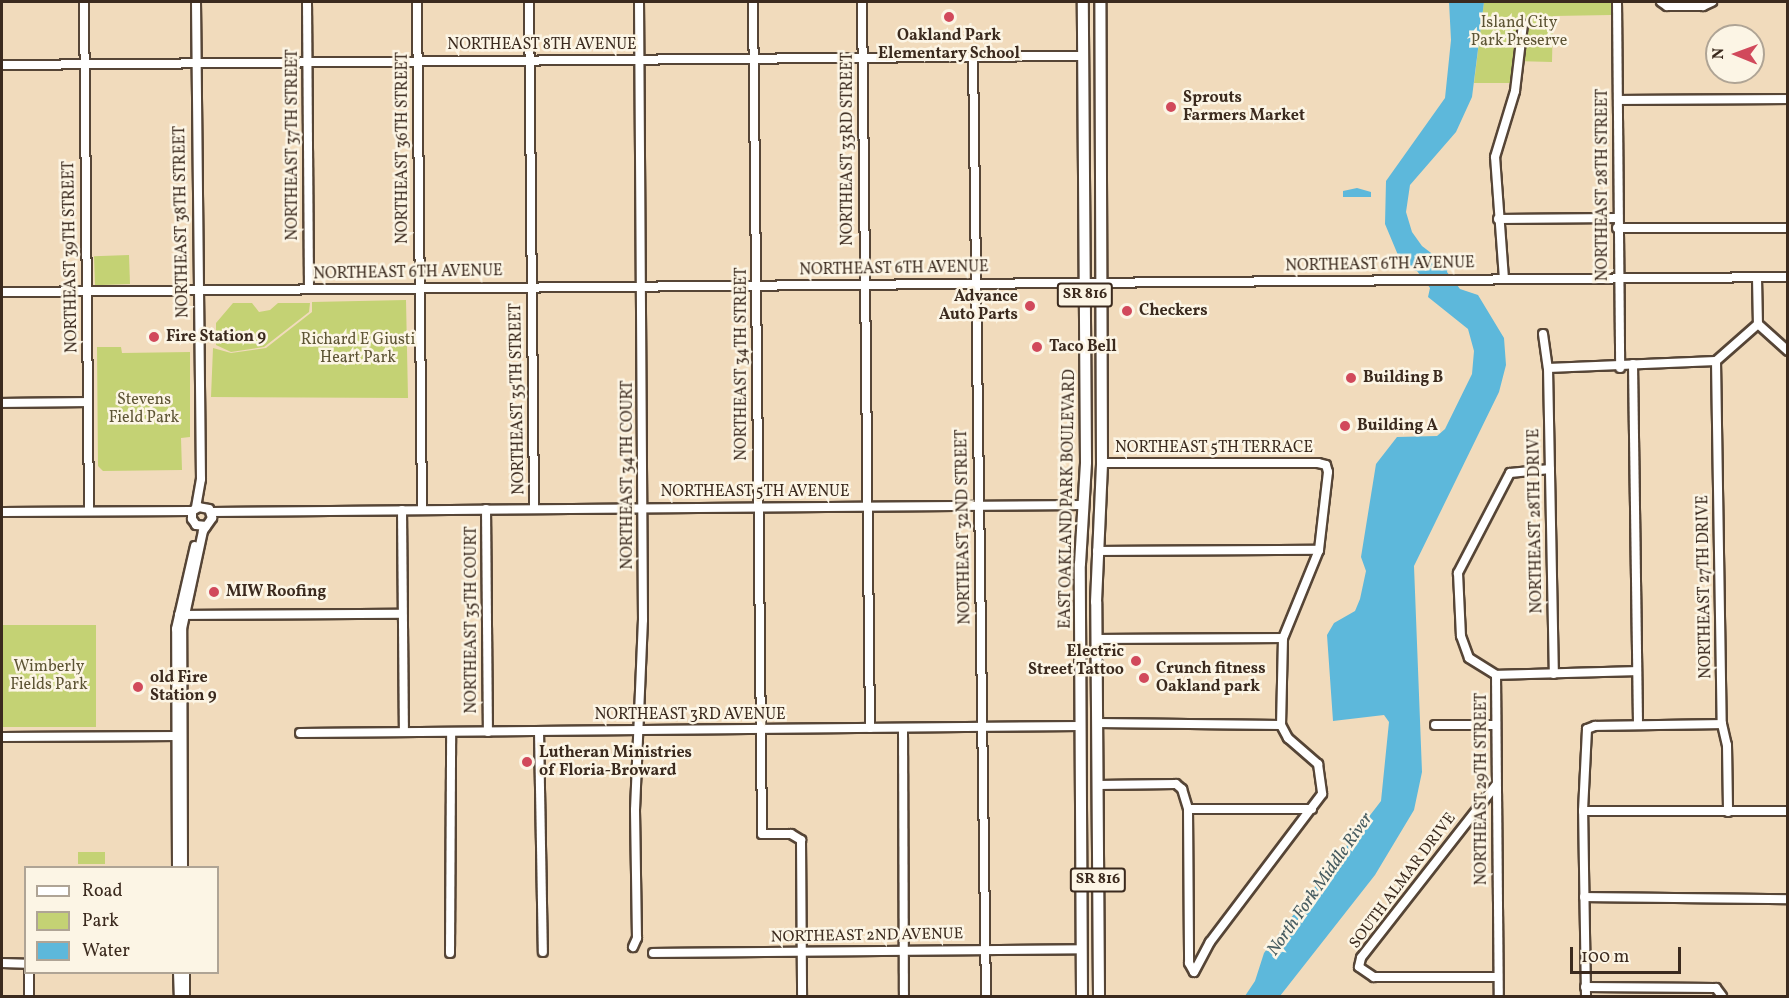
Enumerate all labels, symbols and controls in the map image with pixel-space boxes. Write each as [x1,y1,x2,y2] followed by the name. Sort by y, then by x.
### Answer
[942,10,956,24] marker: Oakland Park Elementary School
[1471,13,1567,51] park label: Island City Park Preserve
[1705,24,1765,84] north arrow
[878,26,1020,64] place label: Oakland Park Elementary School
[447,35,637,55] street label: NORTHEAST 8TH AVENUE
[1708,48,1730,60] text: N
[283,49,303,241] street label: NORTHEAST 37TH STREET
[393,52,413,244] street label: NORTHEAST 36TH STREET
[838,52,858,246] street label: NORTHEAST 33RD STREET
[1183,88,1305,126] place label: Sprouts Farmers Market
[1593,88,1613,282] street label: NORTHEAST 28TH STREET
[1164,100,1178,114] marker: Sprouts Farmers Market
[171,125,193,319] street label: NORTHEAST 38TH STREET
[60,161,82,353] street label: NORTHEAST 39TH STREET
[1285,254,1475,276] street label: NORTHEAST 6TH AVENUE
[799,258,989,280] street label: NORTHEAST 6TH AVENUE
[313,262,503,284] street label: NORTHEAST 6TH AVENUE
[732,267,752,461] street label: NORTHEAST 34TH STREET
[1056,283,1114,307] road number: SR 816
[939,287,1018,325] place label: Advance Auto Parts
[1023,299,1037,313] marker: Advance Auto Parts
[1139,301,1208,321] place label: Checkers
[507,303,529,495] street label: NORTHEAST 35TH STREET
[1120,304,1134,318] marker: Checkers
[166,327,266,347] place label: Fire Station 9
[147,330,161,344] marker: Fire Station 9
[301,330,415,368] park label: Richard E Giusti Heart Park
[1049,337,1117,357] place label: Taco Bell
[1030,340,1044,354] marker: Taco Bell
[1363,368,1443,388] place label: Building B
[1056,369,1080,629] street label: EAST OAKLAND PARK BOULEVARD
[1344,371,1358,385] marker: Building B
[618,380,638,570] street label: NORTHEAST 34TH COURT
[109,390,179,428] park label: Stevens Field Park
[1357,416,1438,436] place label: Building A
[1338,419,1352,433] marker: Building A
[1525,428,1547,614] street label: NORTHEAST 28TH DRIVE
[953,429,975,625] street label: NORTHEAST 32ND STREET
[1114,438,1314,458] street label: NORTHEAST 5TH TERRACE
[660,482,850,502] street label: NORTHEAST 5TH AVENUE
[1694,495,1716,679] street label: NORTHEAST 27TH DRIVE
[462,526,482,714] street label: NORTHEAST 35TH COURT
[226,582,327,602] place label: MIW Roofing
[207,585,221,599] marker: MIW Roofing
[1028,642,1124,680] place label: Electric Street Tattoo
[1129,654,1143,668] marker: Electric Street Tattoo
[10,657,88,695] park label: Wimberly Fields Park
[1156,659,1266,697] place label: Crunch fitness Oakland park
[150,668,217,706] place label: old Fire Station 9
[1137,671,1151,685] marker: Crunch fitness Oakland park
[131,680,145,694] marker: old Fire Station 9
[1472,692,1492,886] street label: NORTHEAST 29TH STREET
[594,705,786,725] street label: NORTHEAST 3RD AVENUE
[539,743,692,781] place label: Lutheran Ministries of Floria-Broward
[520,755,534,769] marker: Lutheran Ministries of Floria-Broward
[1263,809,1379,961] water label: North Fork Middle River
[1346,809,1460,953] street label: SOUTH ALMAR DRIVE
[24,866,219,974] legend
[1070,868,1126,892] road number: SR 816
[82,879,123,904] text: Road
[82,909,119,934] text: Park
[770,925,964,947] street label: NORTHEAST 2ND AVENUE
[1573,935,1684,973] scale bar
[82,939,130,964] text: Water
[1581,945,1630,970] text: 100 m

